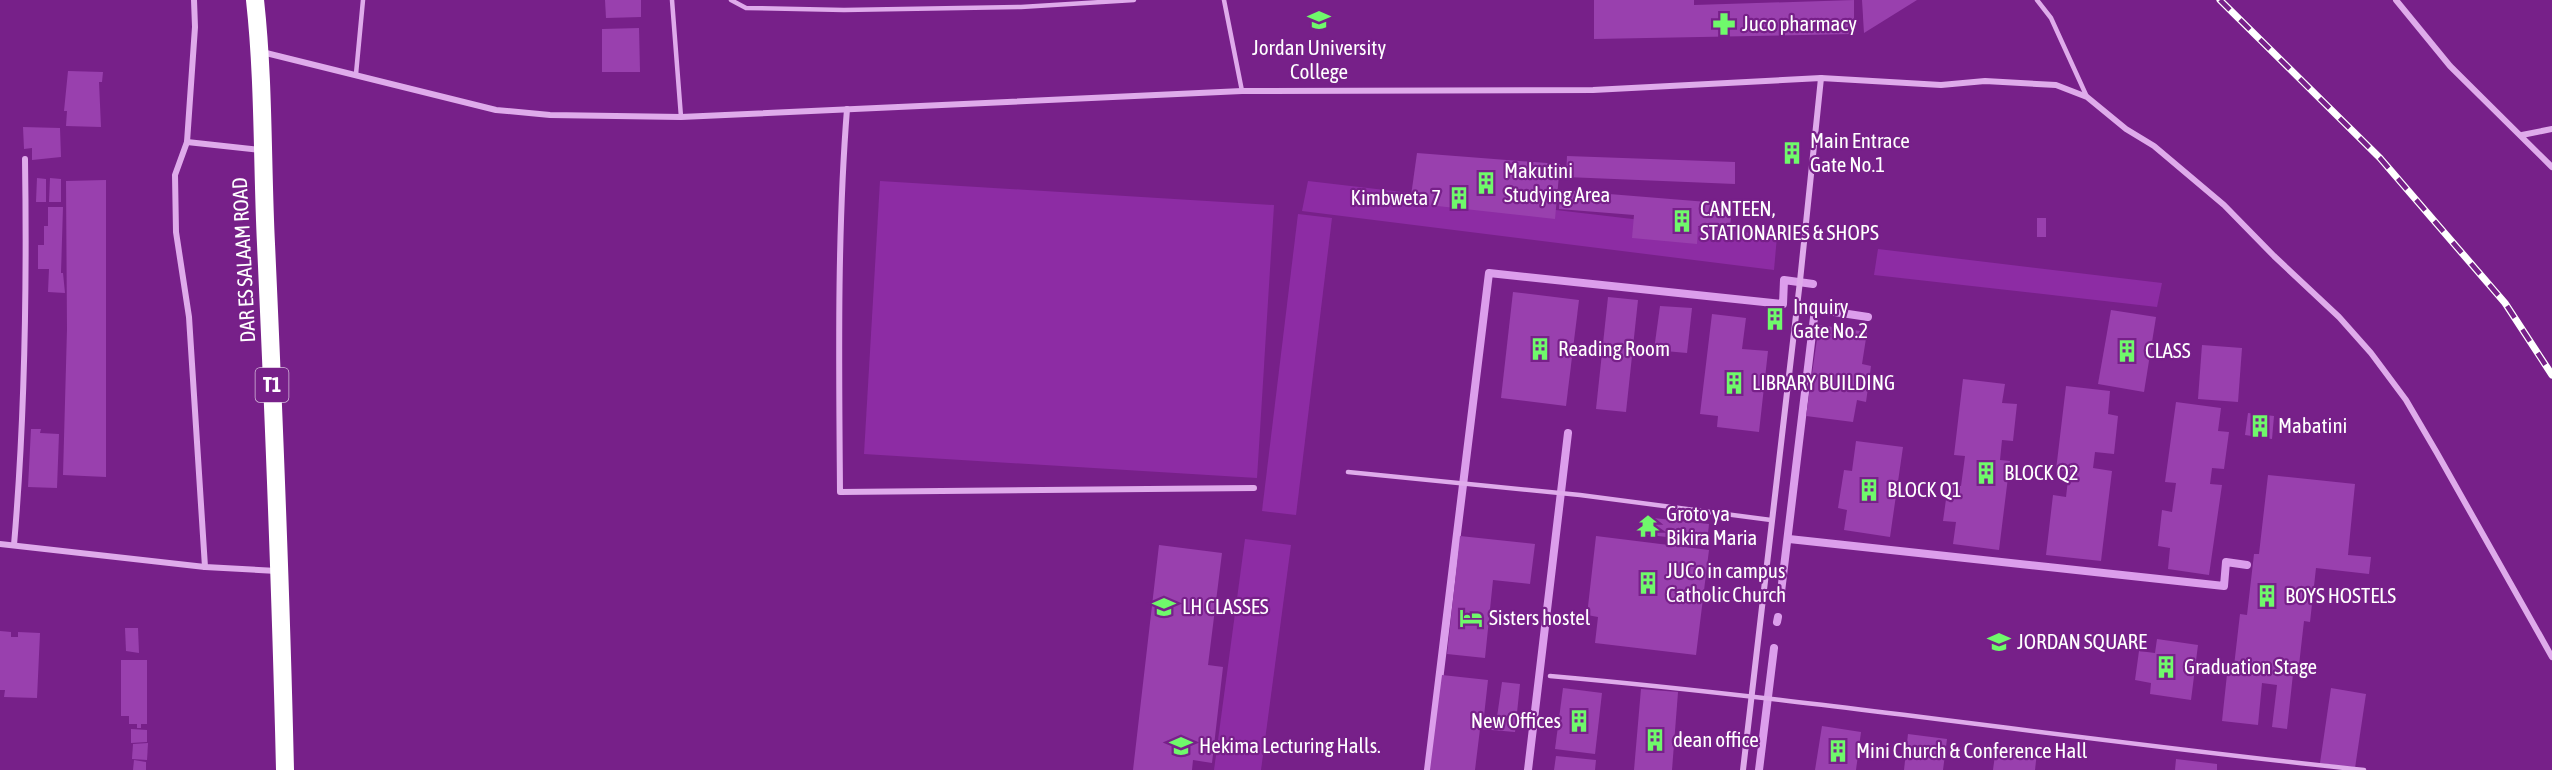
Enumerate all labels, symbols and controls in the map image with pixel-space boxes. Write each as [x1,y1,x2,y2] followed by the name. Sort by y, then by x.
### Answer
[1306,7,1332,33] school or university icon: Jordan University College
[1711,11,1737,37] pharmacy icon: Juco pharmacy
[1742,11,1857,35] place label: Juco pharmacy
[1252,35,1386,83] place label: Jordan University College
[1810,128,1910,176] place label: Main Entrace Gate No.1
[1779,140,1805,166] building icon: Main Entrace Gate No.1
[1504,158,1610,206] place label: Makutini Studying Area
[1473,170,1499,196] building icon: Makutini Studying Area
[227,177,259,343] street label: DAR ES SALAAM ROAD
[1351,185,1441,209] place label: Kimbweta 7
[1446,185,1472,211] building icon: Kimbweta 7
[1700,196,1879,244] place label: CANTEEN, STATIONARIES & SHOPS
[1669,208,1695,234] building icon: CANTEEN, STATIONARIES & SHOPS
[1793,294,1868,342] place label: Inquiry Gate No.2
[1762,306,1788,332] building icon: Inquiry Gate No.2
[1527,336,1553,362] building icon: Reading Room
[1558,336,1670,360] place label: Reading Room
[2114,338,2140,364] building icon: CLASS
[2145,338,2191,362] place label: CLASS
[256,368,288,402] road number: T1
[1721,370,1747,396] building icon: LIBRARY BUILDING
[1752,370,1895,394] place label: LIBRARY BUILDING
[2247,413,2273,439] building icon: Mabatini
[2278,413,2347,437] place label: Mabatini
[1973,460,1999,486] building icon: BLOCK Q2
[2004,460,2079,484] place label: BLOCK Q2
[1856,477,1882,503] building icon: BLOCK Q1
[1887,477,1962,501] place label: BLOCK Q1
[1666,501,1757,549] place label: Groto ya Bikira Maria
[1635,513,1661,539] temple icon: Groto ya Bikira Maria
[1666,558,1786,606] place label: JUCo in campus Catholic Church
[1635,570,1661,596] building icon: JUCo in campus Catholic Church
[2254,583,2280,609] building icon: BOYS HOSTELS
[2285,583,2396,607] place label: BOYS HOSTELS
[1151,594,1177,620] school or university icon: LH CLASSES
[1182,594,1269,618] place label: LH CLASSES
[1458,605,1484,631] hotel icon: Sisters hostel
[1489,605,1591,629] place label: Sisters hostel
[1986,629,2012,655] school or university icon: JORDAN SQUARE
[2017,629,2147,653] place label: JORDAN SQUARE
[2153,654,2179,680] building icon: Graduation Stage
[2184,654,2317,678] place label: Graduation Stage
[1471,708,1561,732] place label: New Offices
[1566,708,1592,734] building icon: New Offices
[1642,727,1668,753] building icon: dean office
[1673,727,1759,751] place label: dean office
[1168,733,1194,759] school or university icon: Hekima Lecturing Halls.
[1199,733,1381,757] place label: Hekima Lecturing Halls.
[1825,738,1851,764] building icon: Mini Church & Conference Hall
[1856,738,2088,762] place label: Mini Church & Conference Hall

